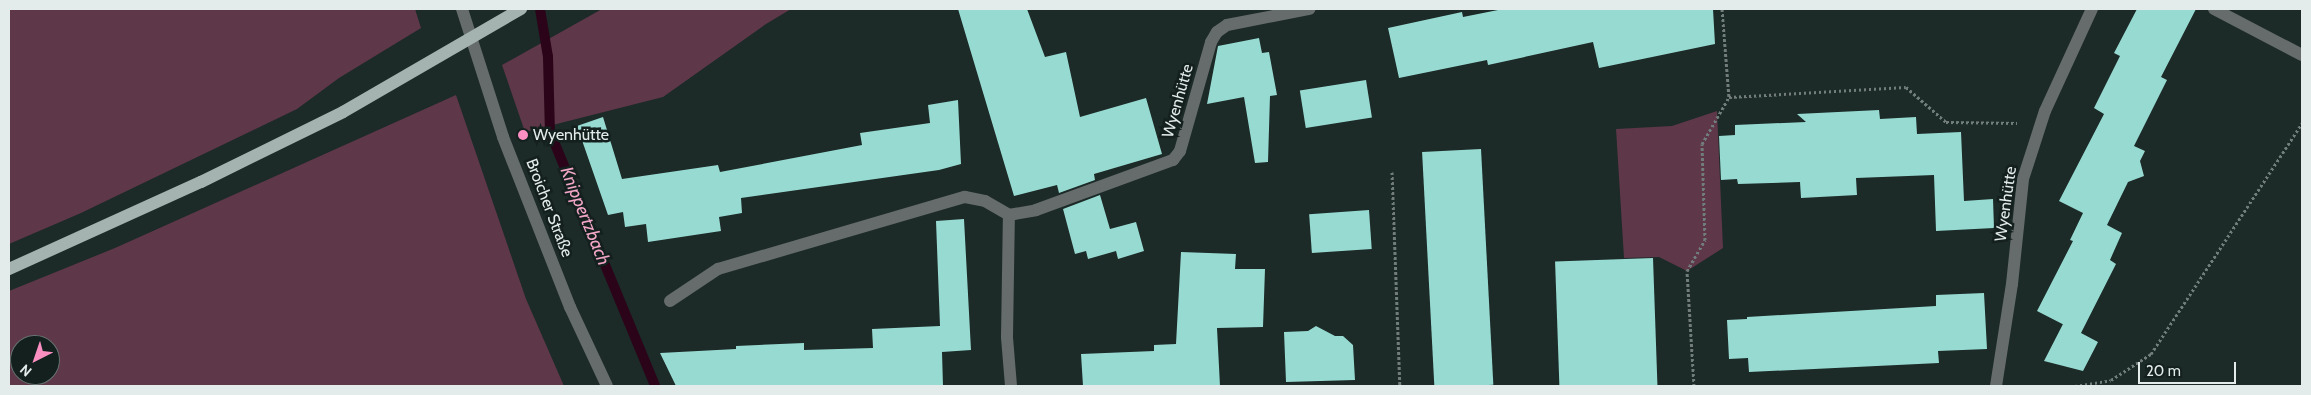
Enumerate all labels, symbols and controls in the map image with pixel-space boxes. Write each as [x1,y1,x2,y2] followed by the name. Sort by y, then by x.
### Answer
[1158,62,1198,140] street label: Wyenhütte
[533,125,609,145] place label: Wyenhütte
[517,129,529,141] marker: Wyenhütte
[521,156,577,260] street label: Broicher Straße
[555,164,615,268] water label: Knippertzbach
[1991,165,2021,243] street label: Wyenhütte
[10,335,60,385] north arrow
[2141,352,2238,384] scale bar
[16,361,35,381] text: N
[2146,362,2181,380] text: 20 m

